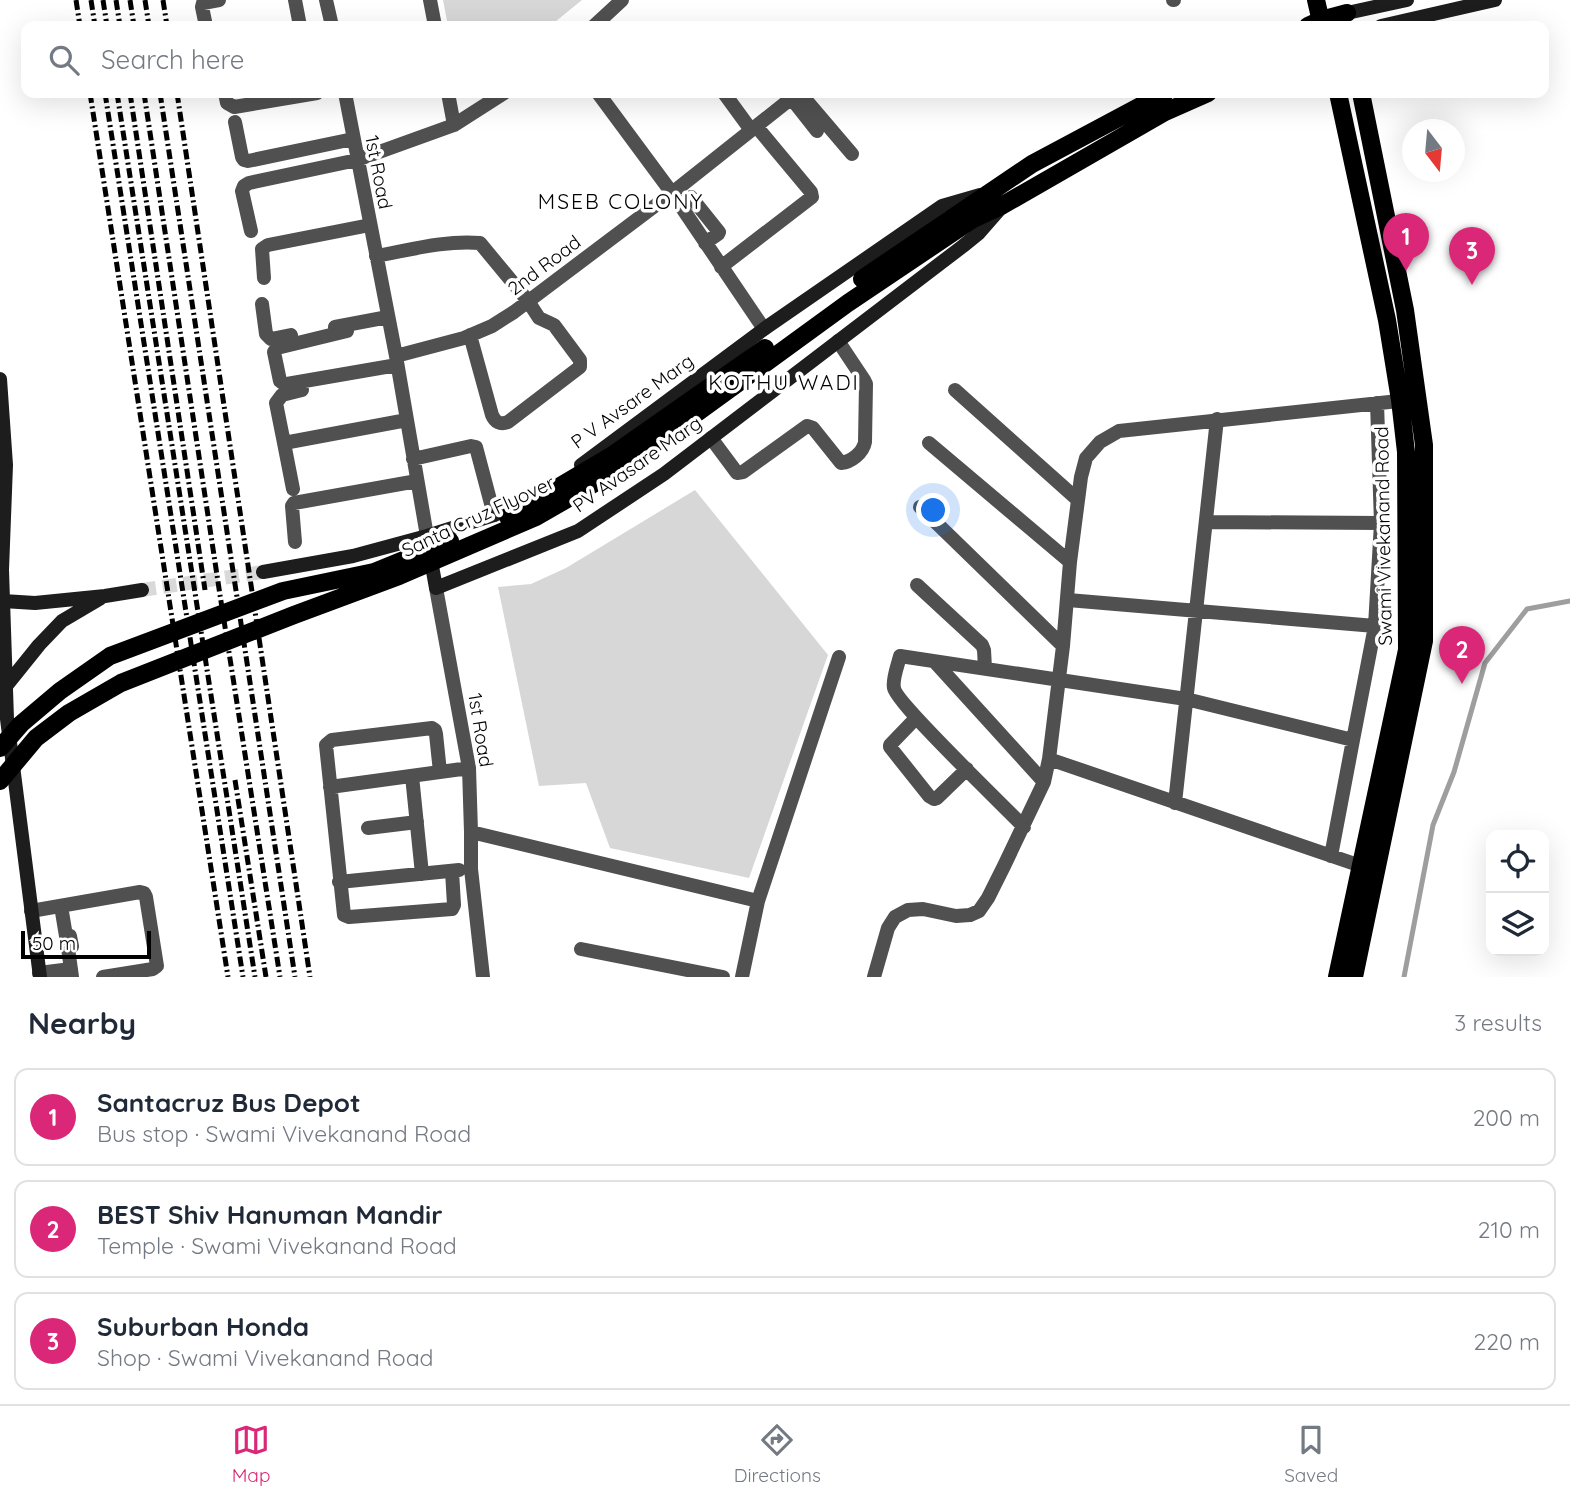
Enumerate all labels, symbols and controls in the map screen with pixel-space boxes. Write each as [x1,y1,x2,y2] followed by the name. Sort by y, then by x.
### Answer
[21,21,1549,98] search box
[45,41,83,79] icon: search
[101,43,245,76] text: Search here
[1402,119,1465,182] north arrow
[360,133,398,211] street label: 1st Road
[538,188,704,214] district label: MSEB COLONY
[1383,213,1429,271] pin: 1
[1449,227,1495,285] pin: 3
[503,230,585,300] street label: 2nd Road
[566,349,698,453] street label: P V Avsare Marg
[708,369,860,395] district label: KOTHU WADI
[568,411,706,517] street label: PV Avasare Marg
[1369,426,1397,646] street label: Swami Vivekanand Road
[398,470,559,562] street label: Santa Cruz Flyover
[916,493,950,527] your location
[1439,626,1485,684] pin: 2
[463,691,499,769] street label: 1st Road
[1486,830,1549,956] map controls
[1486,830,1549,893] button: locate
[1486,893,1549,956] button: layers
[21,928,150,960] scale bar
[32,931,76,955] text: 50 m
[28,1004,136,1042] text: Nearby
[1454,1008,1542,1037] text: 3 results
[97,1086,361,1119] text: Santacruz Bus Depot
[49,1103,57,1132] text: 1
[1473,1103,1540,1132] text: 200 m
[97,1119,471,1148] text: Bus stop · Swami Vivekanand Road
[97,1198,443,1231] text: BEST Shiv Hanuman Mandir
[46,1215,60,1244] text: 2
[1478,1215,1540,1244] text: 210 m
[97,1231,457,1260] text: Temple · Swami Vivekanand Road
[97,1310,309,1343] text: Suburban Honda
[47,1327,59,1356] text: 3
[1474,1327,1540,1356] text: 220 m
[97,1343,434,1372] text: Shop · Swami Vivekanand Road
[232,1421,270,1487] tab: Map
[734,1421,821,1487] tab: Directions
[1284,1421,1338,1487] tab: Saved

